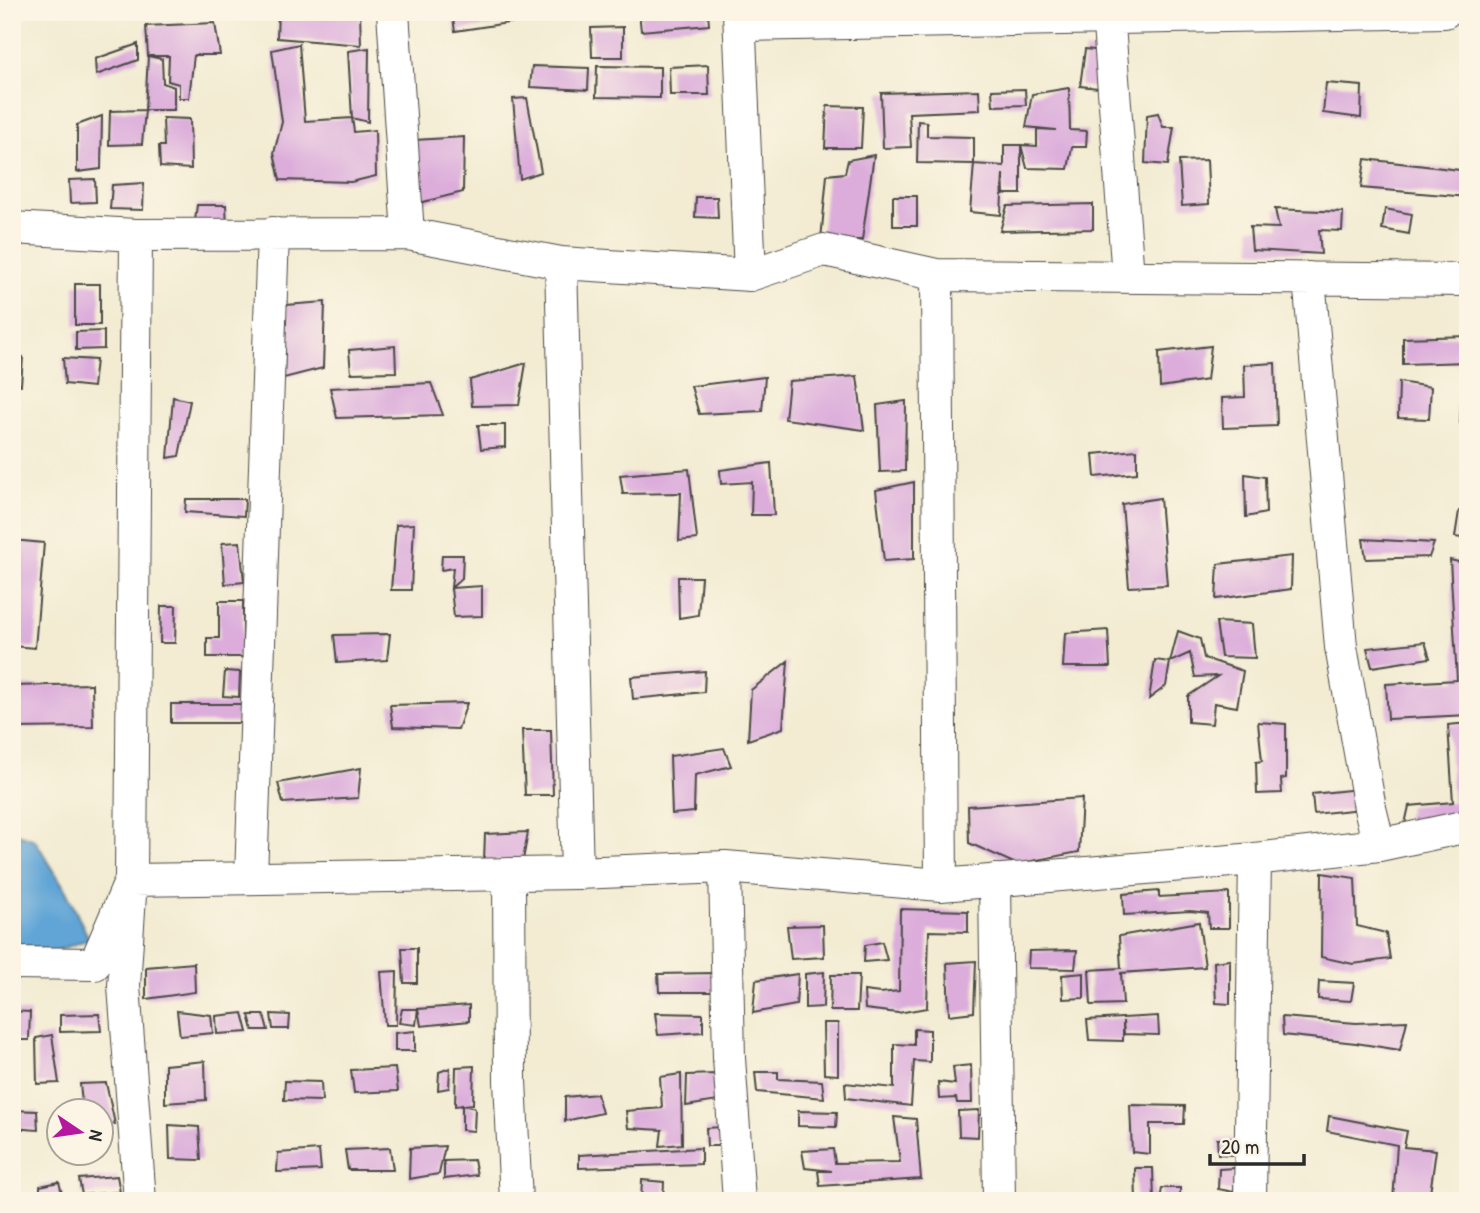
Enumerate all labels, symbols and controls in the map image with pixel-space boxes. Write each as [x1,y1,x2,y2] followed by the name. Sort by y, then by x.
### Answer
[46,1098,116,1168] north arrow
[1210,1122,1305,1166] scale bar
[83,1128,110,1144] text: N
[1221,1132,1259,1161] text: 20 m

